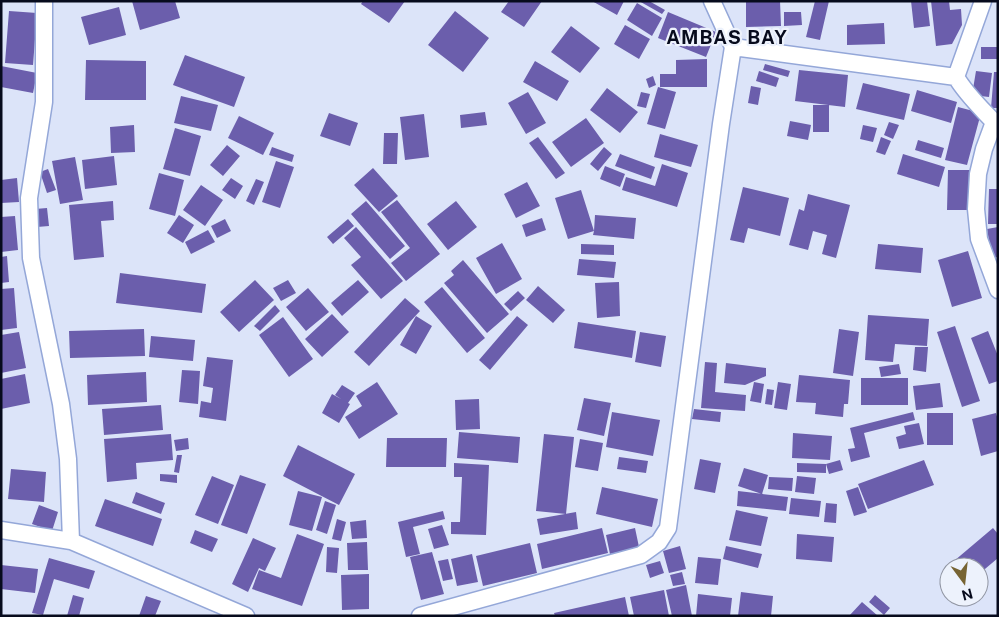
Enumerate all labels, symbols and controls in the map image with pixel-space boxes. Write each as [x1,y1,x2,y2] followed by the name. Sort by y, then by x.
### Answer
[666,26,788,48] district label: AMBAS BAY
[939,557,989,607] north arrow
[960,585,975,604] text: N

